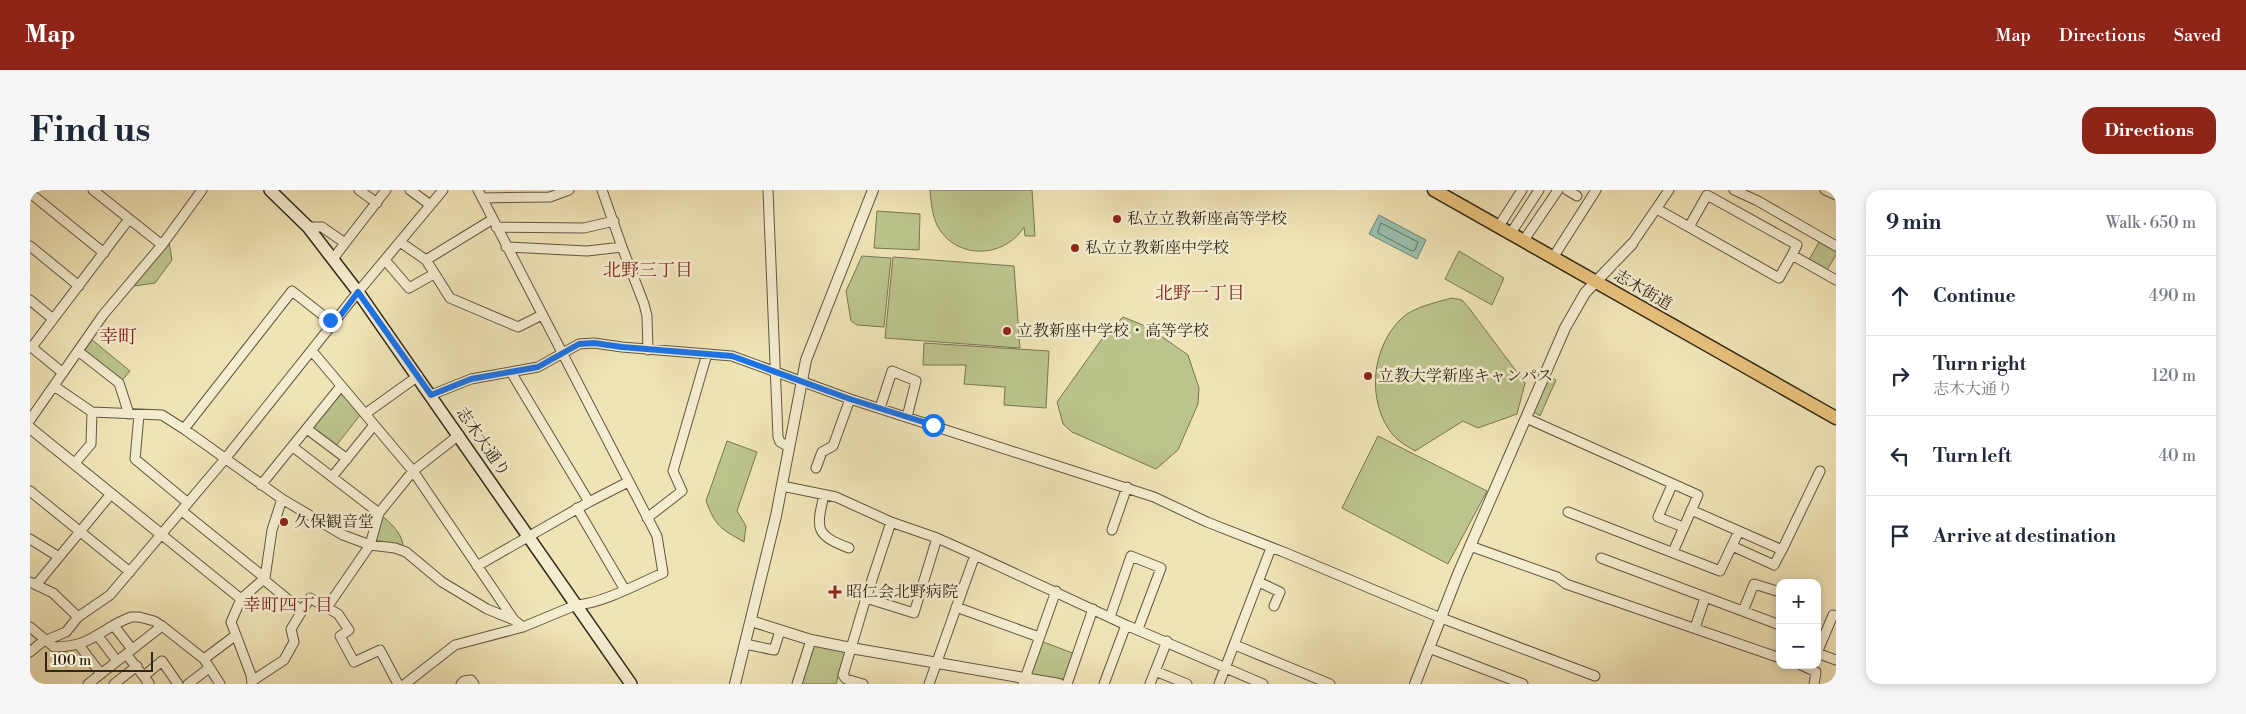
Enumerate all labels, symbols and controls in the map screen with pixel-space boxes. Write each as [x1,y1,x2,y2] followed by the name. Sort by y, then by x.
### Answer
[25,20,75,50] text: Map
[1995,24,2031,47] text: Map
[2059,24,2146,47] text: Directions
[2174,24,2221,47] text: Saved
[2082,107,2216,154] button: Directions
[30,109,150,152] text: Find us
[1127,209,1287,229] place label: 私立立教新座高等学校
[1886,210,1941,236] text: 9 min
[1111,213,1123,225] marker: 私立立教新座高等学校
[2106,213,2196,233] text: Walk · 650 m
[1085,238,1229,258] place label: 私立立教新座中学校
[1069,242,1081,254] marker: 私立立教新座中学校
[603,259,693,282] district label: 北野三丁目
[1610,265,1676,315] street label: 志木街道
[1155,282,1245,305] district label: 北野一丁目
[1886,282,1914,310] icon: ahead
[1933,284,2016,308] text: Continue
[2149,286,2196,306] text: 490 m
[319,309,342,332] route end
[1017,321,1209,341] place label: 立教新座中学校・高等学校
[99,325,137,349] district label: 幸町
[1001,325,1013,337] marker: 立教新座中学校・高等学校
[1933,352,2026,376] text: Turn right
[1886,362,1914,390] icon: right
[1378,366,1553,386] place label: 立教大学新座キャンパス
[2152,366,2196,386] text: 120 m
[1362,370,1374,382] marker: 立教大学新座キャンパス
[1933,379,2013,399] text: 志木大通り
[452,403,514,481] street label: 志木大通り
[922,414,945,437] route start
[1886,442,1914,470] icon: left
[1933,444,2012,468] text: Turn left
[2159,446,2196,466] text: 40 m
[294,512,374,532] place label: 久保観音堂
[278,516,290,528] marker: 久保観音堂
[1886,522,1914,550] icon: arrive
[1933,524,2116,548] text: Arrive at destination
[1776,579,1821,669] map controls
[1776,579,1821,624] button: +
[846,582,958,602] place label: 昭仁会北野病院
[828,585,842,599] marker: 昭仁会北野病院
[243,594,333,617] district label: 幸町四丁目
[1776,624,1821,669] button: −
[45,649,152,672] scale bar
[52,652,91,670] text: 100 m

